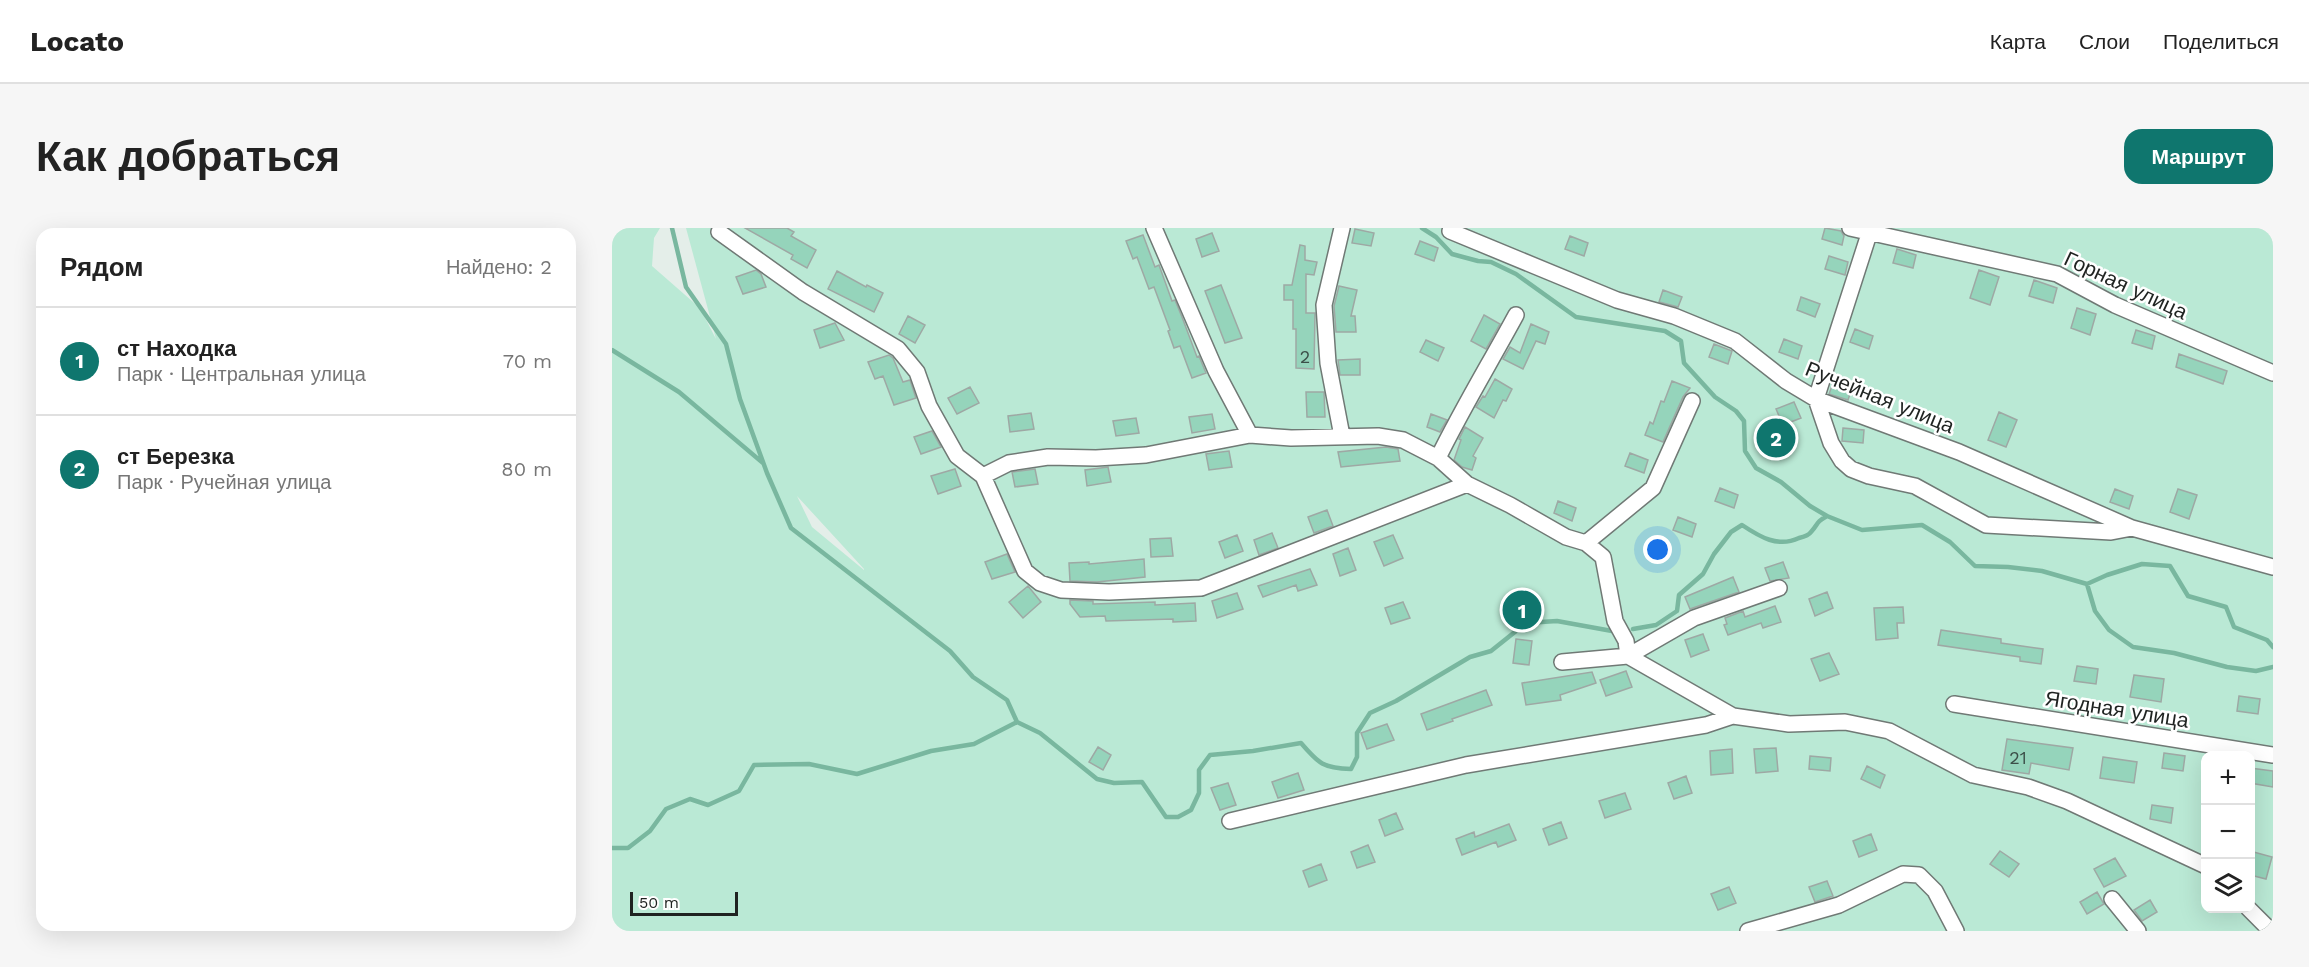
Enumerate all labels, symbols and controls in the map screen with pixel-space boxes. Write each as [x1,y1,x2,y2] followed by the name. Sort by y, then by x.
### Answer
[30,25,124,58] text: Locato
[1990,29,2046,54] text: Карта
[2079,29,2130,54] text: Слои
[2163,29,2279,54] text: Поделиться
[2124,129,2273,184] button: Маршрут
[36,132,340,181] text: Как добраться
[2061,246,2192,325] street label: Горная улица
[60,252,143,282] text: Рядом
[446,255,552,279] text: Найдено: 2
[117,336,236,361] text: ст Находка
[1300,346,1310,367] house number: 2
[75,349,84,373] text: 1
[503,349,552,373] text: 70 m
[1802,356,1958,438] street label: Ручейная улица
[117,362,366,386] text: Парк · Центральная улица
[1756,416,1796,460] pin: 2
[117,444,234,469] text: ст Березка
[74,457,85,481] text: 2
[501,457,552,481] text: 80 m
[117,470,331,494] text: Парк · Ручейная улица
[1643,535,1672,564] your location
[1502,588,1542,632] pin: 1
[2043,685,2191,733] street label: Ягодная улица
[2009,747,2027,768] house number: 21
[2201,751,2255,913] map controls
[2201,751,2255,805] button: +
[2201,805,2255,859] button: −
[2201,859,2255,913] button: layers
[630,889,738,916] scale bar
[639,893,679,912] text: 50 m

